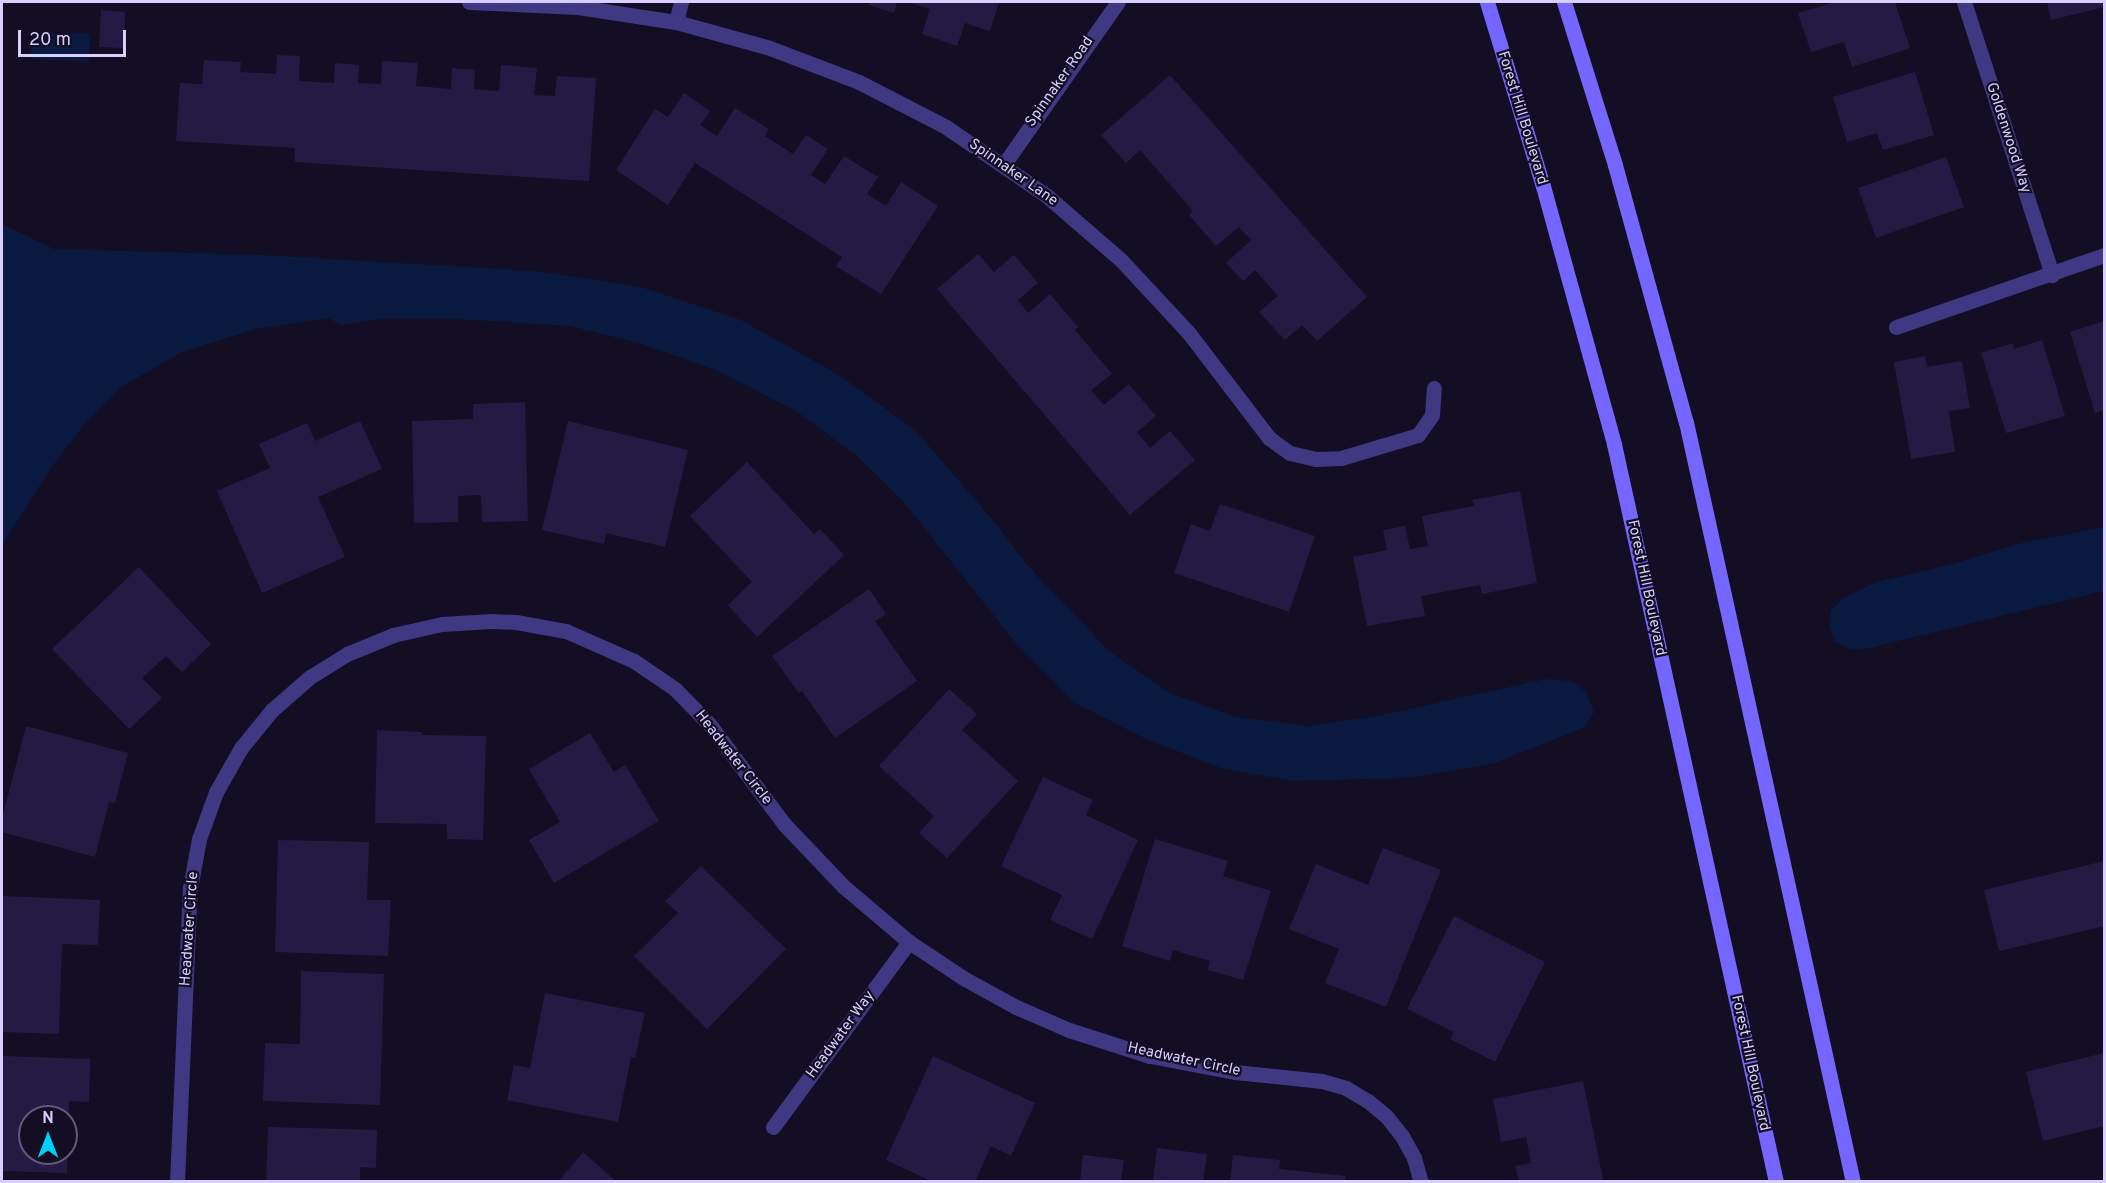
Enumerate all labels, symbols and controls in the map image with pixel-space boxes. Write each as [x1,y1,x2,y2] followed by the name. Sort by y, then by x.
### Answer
[21,18,129,56] scale bar
[29,29,71,52] text: 20 m
[1022,33,1098,131] street label: Spinnaker Road
[1493,49,1551,187] street label: Forest Hill Boulevard
[1982,80,2034,196] street label: Goldenwood Way
[965,136,1061,210] street label: Spinnaker Lane
[1623,518,1669,658] street label: Forest Hill Boulevard
[691,707,775,809] street label: Headwater Circle
[177,871,203,987] street label: Headwater Circle
[803,987,879,1083] street label: Headwater Way
[1727,993,1773,1133] street label: Forest Hill Boulevard
[1126,1039,1242,1081] street label: Headwater Circle
[18,1105,78,1165] north arrow
[42,1109,54,1129] text: N

